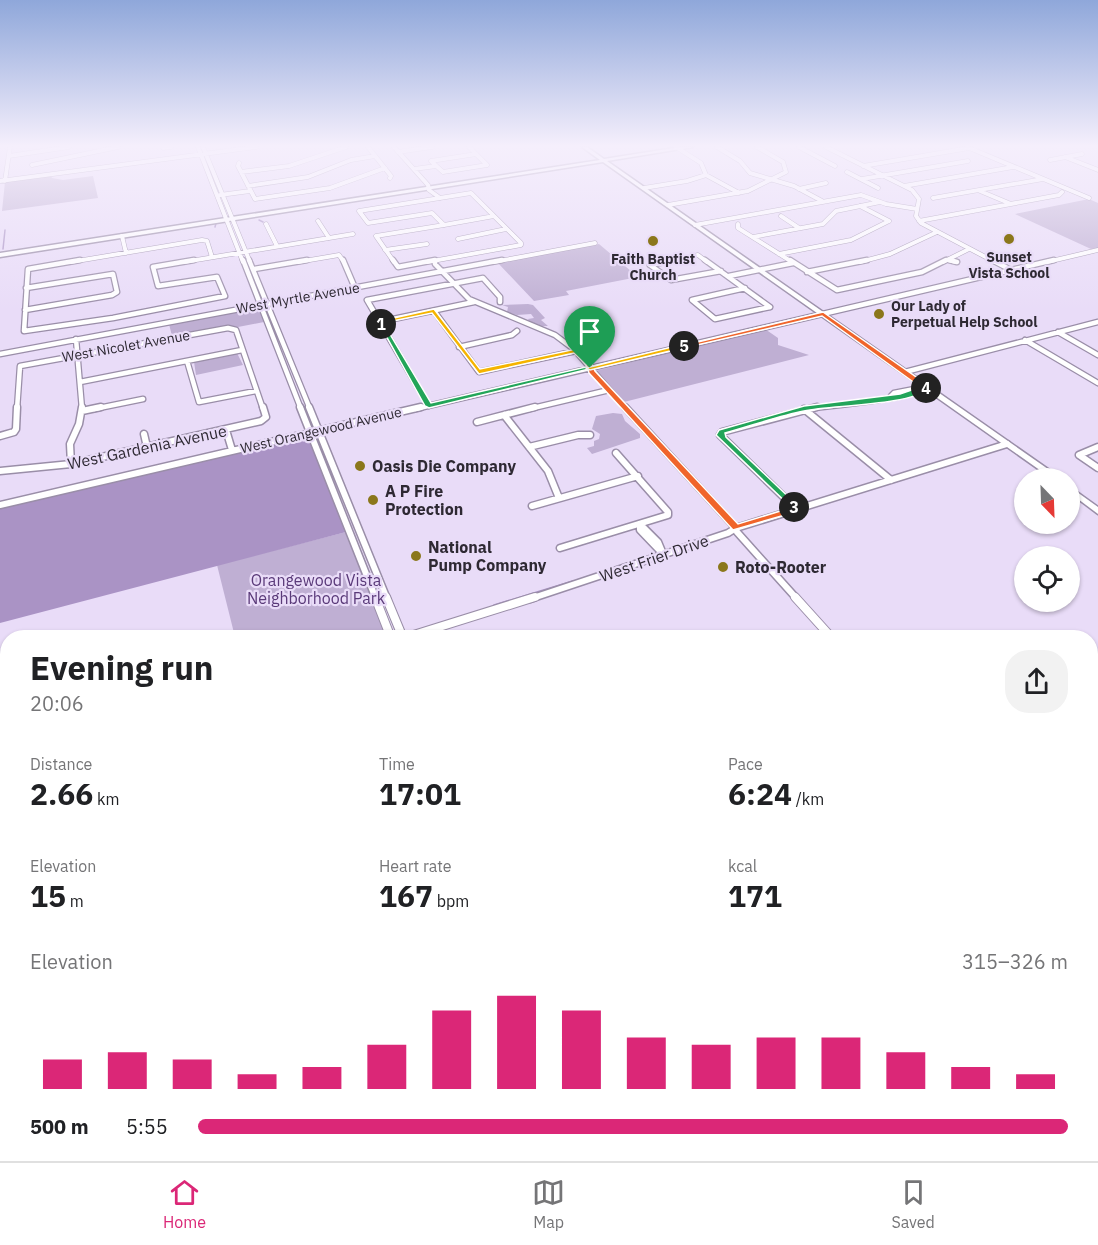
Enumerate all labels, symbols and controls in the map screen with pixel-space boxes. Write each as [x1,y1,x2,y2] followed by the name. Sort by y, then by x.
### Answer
[1002,232,1016,246] marker: Sunset Vista School
[646,234,660,248] marker: Faith Baptist Church
[968,248,1050,282] place label: Sunset Vista School
[611,250,695,284] place label: Faith Baptist Church
[235,278,361,318] street label: West Myrtle Avenue
[891,297,1037,331] place label: Our Lady of Perpetual Help School
[564,306,615,368] pin
[872,307,886,321] marker: Our Lady of Perpetual Help School
[366,309,396,339] pin: 1
[376,314,386,334] text: 1
[573,315,606,348] icon: arrive
[61,326,192,366] street label: West Nicolet Avenue
[669,331,699,361] pin: 5
[679,336,689,356] text: 5
[911,373,941,403] pin: 4
[921,378,931,398] text: 4
[239,403,404,457] street label: West Orangewood Avenue
[66,420,229,474] street label: West Gardenia Avenue
[372,456,516,476] place label: Oasis Die Company
[353,459,367,473] marker: Oasis Die Company
[1014,468,1080,534] north arrow
[1014,468,1080,612] map controls
[385,481,463,519] place label: A P Fire Protection
[779,492,809,522] pin: 3
[366,493,380,507] marker: A P Fire Protection
[789,497,799,517] text: 3
[597,530,711,586] street label: West Frier Drive
[428,537,547,575] place label: National Pump Company
[1014,546,1080,612] button: locate
[409,549,423,563] marker: National Pump Company
[735,557,827,577] place label: Roto-Rooter
[716,560,730,574] marker: Roto-Rooter
[247,570,386,608] park label: Orangewood Vista Neighborhood Park
[30,646,214,689] text: Evening run
[1005,650,1068,713] button: share
[30,690,84,717] text: 20:06
[30,754,92,774] text: Distance
[379,754,415,774] text: Time
[728,754,763,774] text: Pace
[30,774,93,813] text: 2.66
[379,774,461,813] text: 17:01
[728,774,792,813] text: 6:24
[93,789,120,809] text: km
[792,789,824,809] text: /km
[30,856,96,876] text: Elevation
[379,856,452,876] text: Heart rate
[728,856,757,876] text: kcal
[30,876,66,915] text: 15
[379,876,433,915] text: 167
[728,876,782,915] text: 171
[66,891,84,911] text: m
[433,891,469,911] text: bpm
[30,948,113,975] text: Elevation
[962,948,1068,975] text: 315–326 m
[30,1113,89,1140] text: 500 m
[126,1113,168,1140] text: 5:55
[163,1176,206,1232] tab: Home
[532,1176,565,1232] tab: Map
[891,1176,935,1232] tab: Saved

